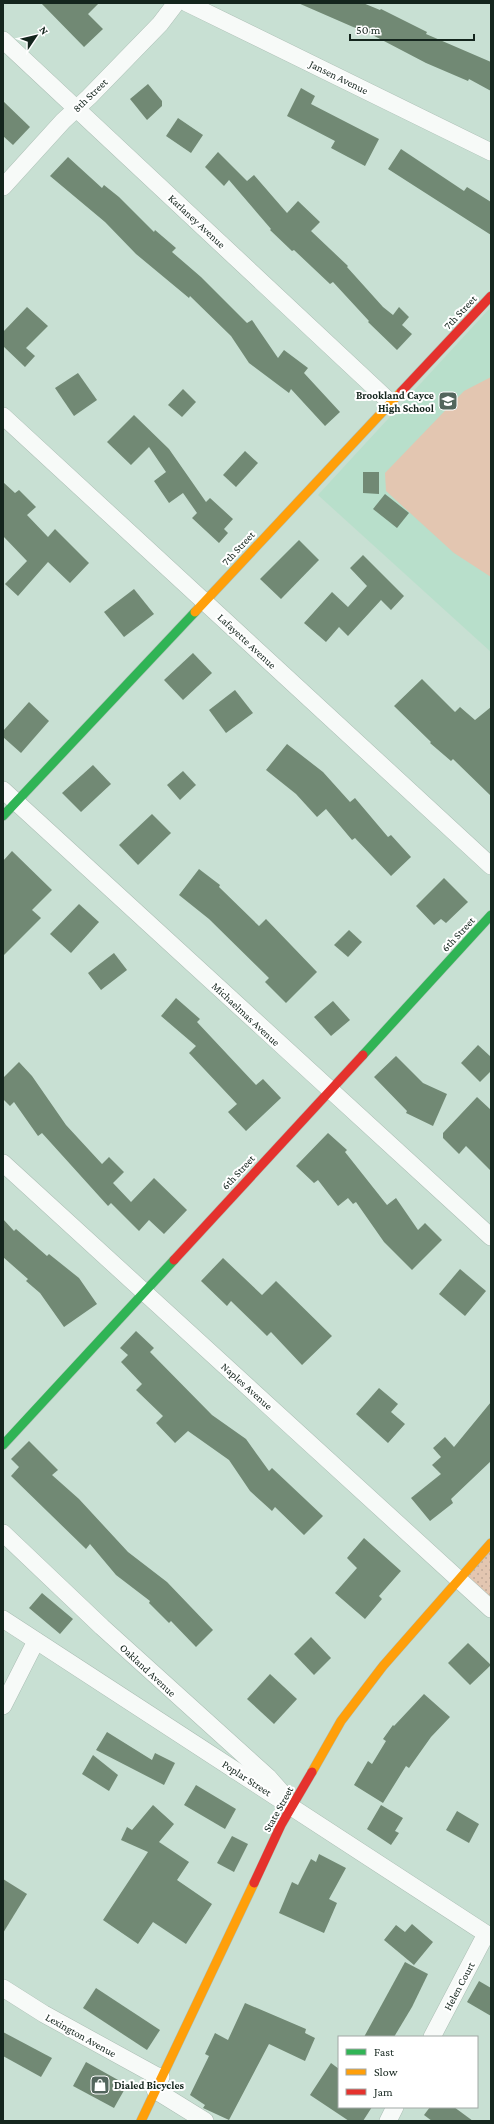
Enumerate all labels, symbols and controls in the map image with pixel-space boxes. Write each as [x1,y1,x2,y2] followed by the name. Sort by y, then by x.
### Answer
[16,16,56,56] north arrow
[350,16,474,42] scale bar
[356,23,381,37] text: 50 m
[37,24,52,37] text: N
[306,57,370,97] street label: Jansen Avenue
[70,75,110,114] street label: 8th Street
[165,192,228,251] street label: Karlaney Avenue
[441,292,479,332] street label: 7th Street
[356,389,435,414] place label: Brookland Cayce High School
[437,390,459,412] school or university icon: Brookland Cayce High School
[219,528,257,568] street label: 7th Street
[215,611,279,672] street label: Lafayette Avenue
[439,914,477,954] street label: 6th Street
[210,980,282,1048] street label: Michaelmas Avenue
[219,1152,257,1192] street label: 6th Street
[218,1360,275,1413] street label: Naples Avenue
[118,1641,178,1699] street label: Oakland Avenue
[220,1758,274,1799] street label: Poplar Street
[261,1784,296,1834] street label: State Street
[441,1959,477,2012] street label: Helen Court
[43,2011,119,2060] street label: Lexington Avenue
[338,2036,478,2108] legend
[374,2045,395,2059] text: Fast
[374,2065,398,2079] text: Slow
[89,2074,111,2096] shop icon: Dialed Bicycles
[114,2079,185,2091] place label: Dialed Bicycles
[373,2085,393,2099] text: Jam

